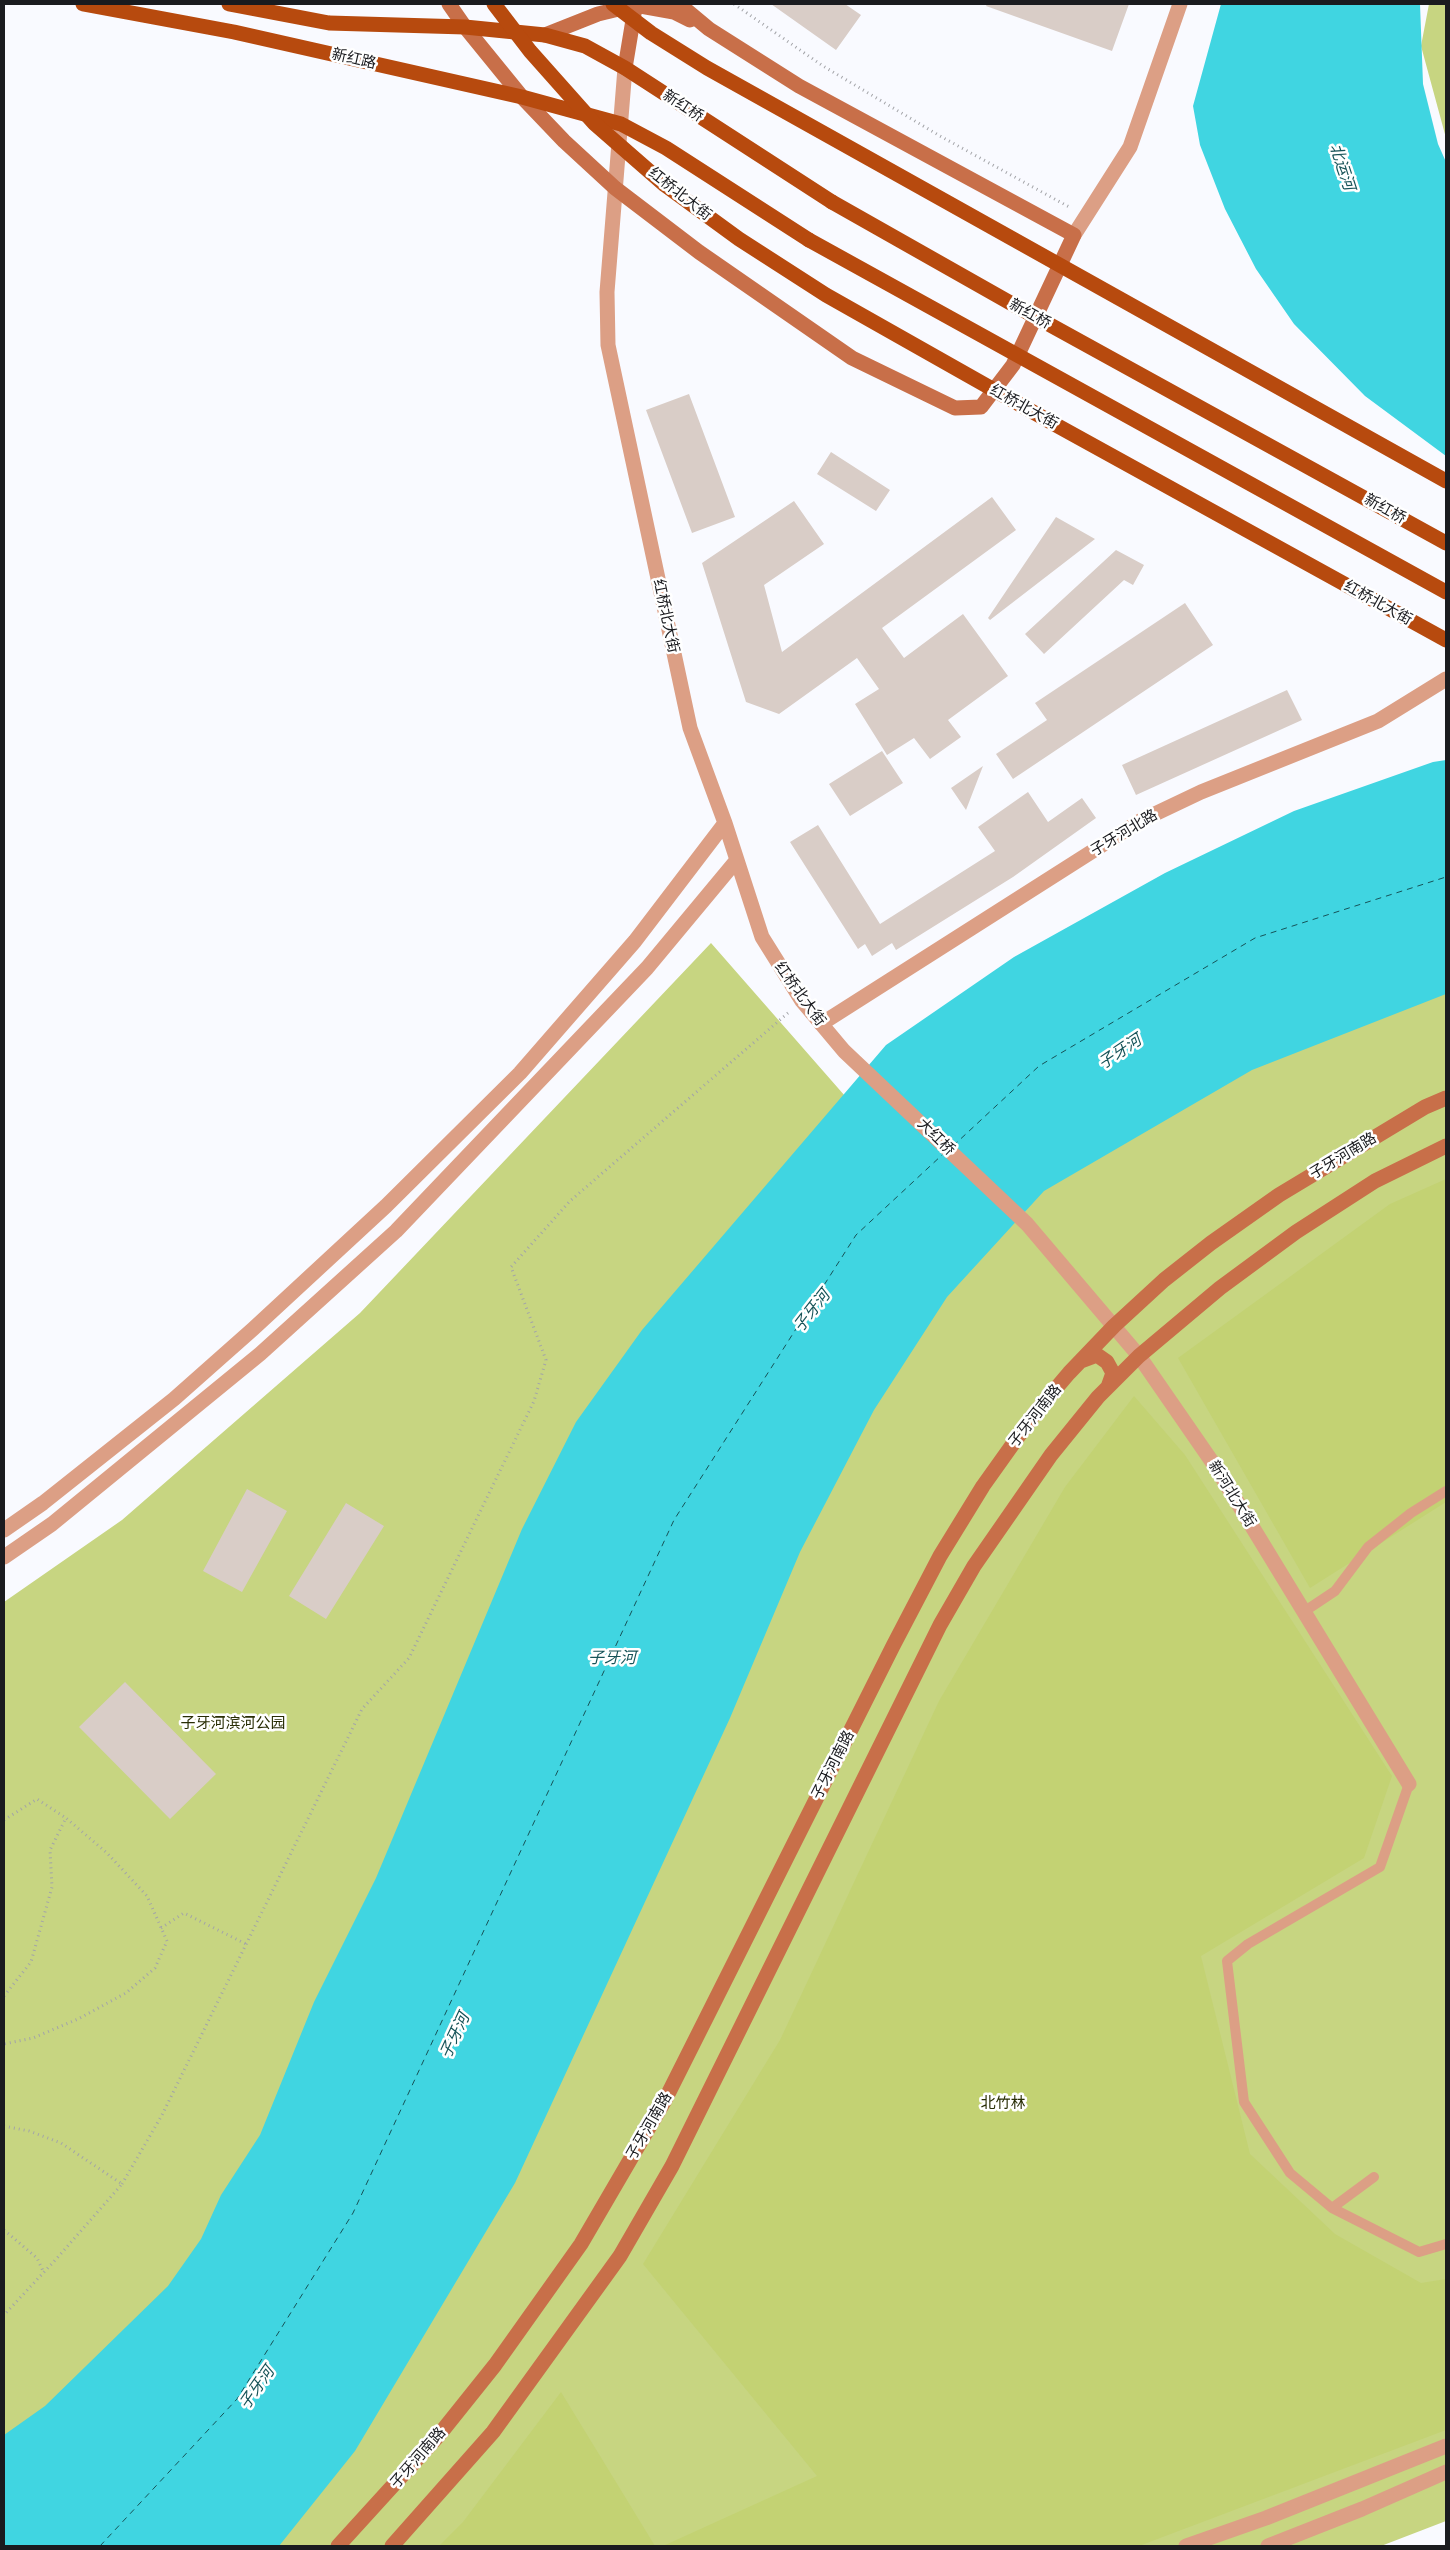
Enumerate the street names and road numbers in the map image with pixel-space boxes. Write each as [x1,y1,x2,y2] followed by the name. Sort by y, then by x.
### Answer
[330,45,378,73] street label: 新红路
[659,86,707,126] street label: 新红桥
[645,164,715,224] street label: 红桥北大街
[1006,295,1054,333] street label: 新红桥
[987,381,1061,433] street label: 红桥北大街
[1361,490,1409,528] street label: 新红桥
[649,577,683,655] street label: 红桥北大街
[1341,577,1415,629] street label: 红桥北大街
[1087,806,1161,860] street label: 子牙河北路
[771,958,829,1030] street label: 红桥北大街
[914,1115,958,1159] street label: 大红桥
[1306,1129,1380,1183] street label: 子牙河南路
[1005,1381,1065,1451] street label: 子牙河南路
[1204,1457,1260,1531] street label: 新河北大街
[808,1728,858,1802] street label: 子牙河南路
[622,2089,676,2163] street label: 子牙河南路
[387,2424,449,2492] street label: 子牙河南路

